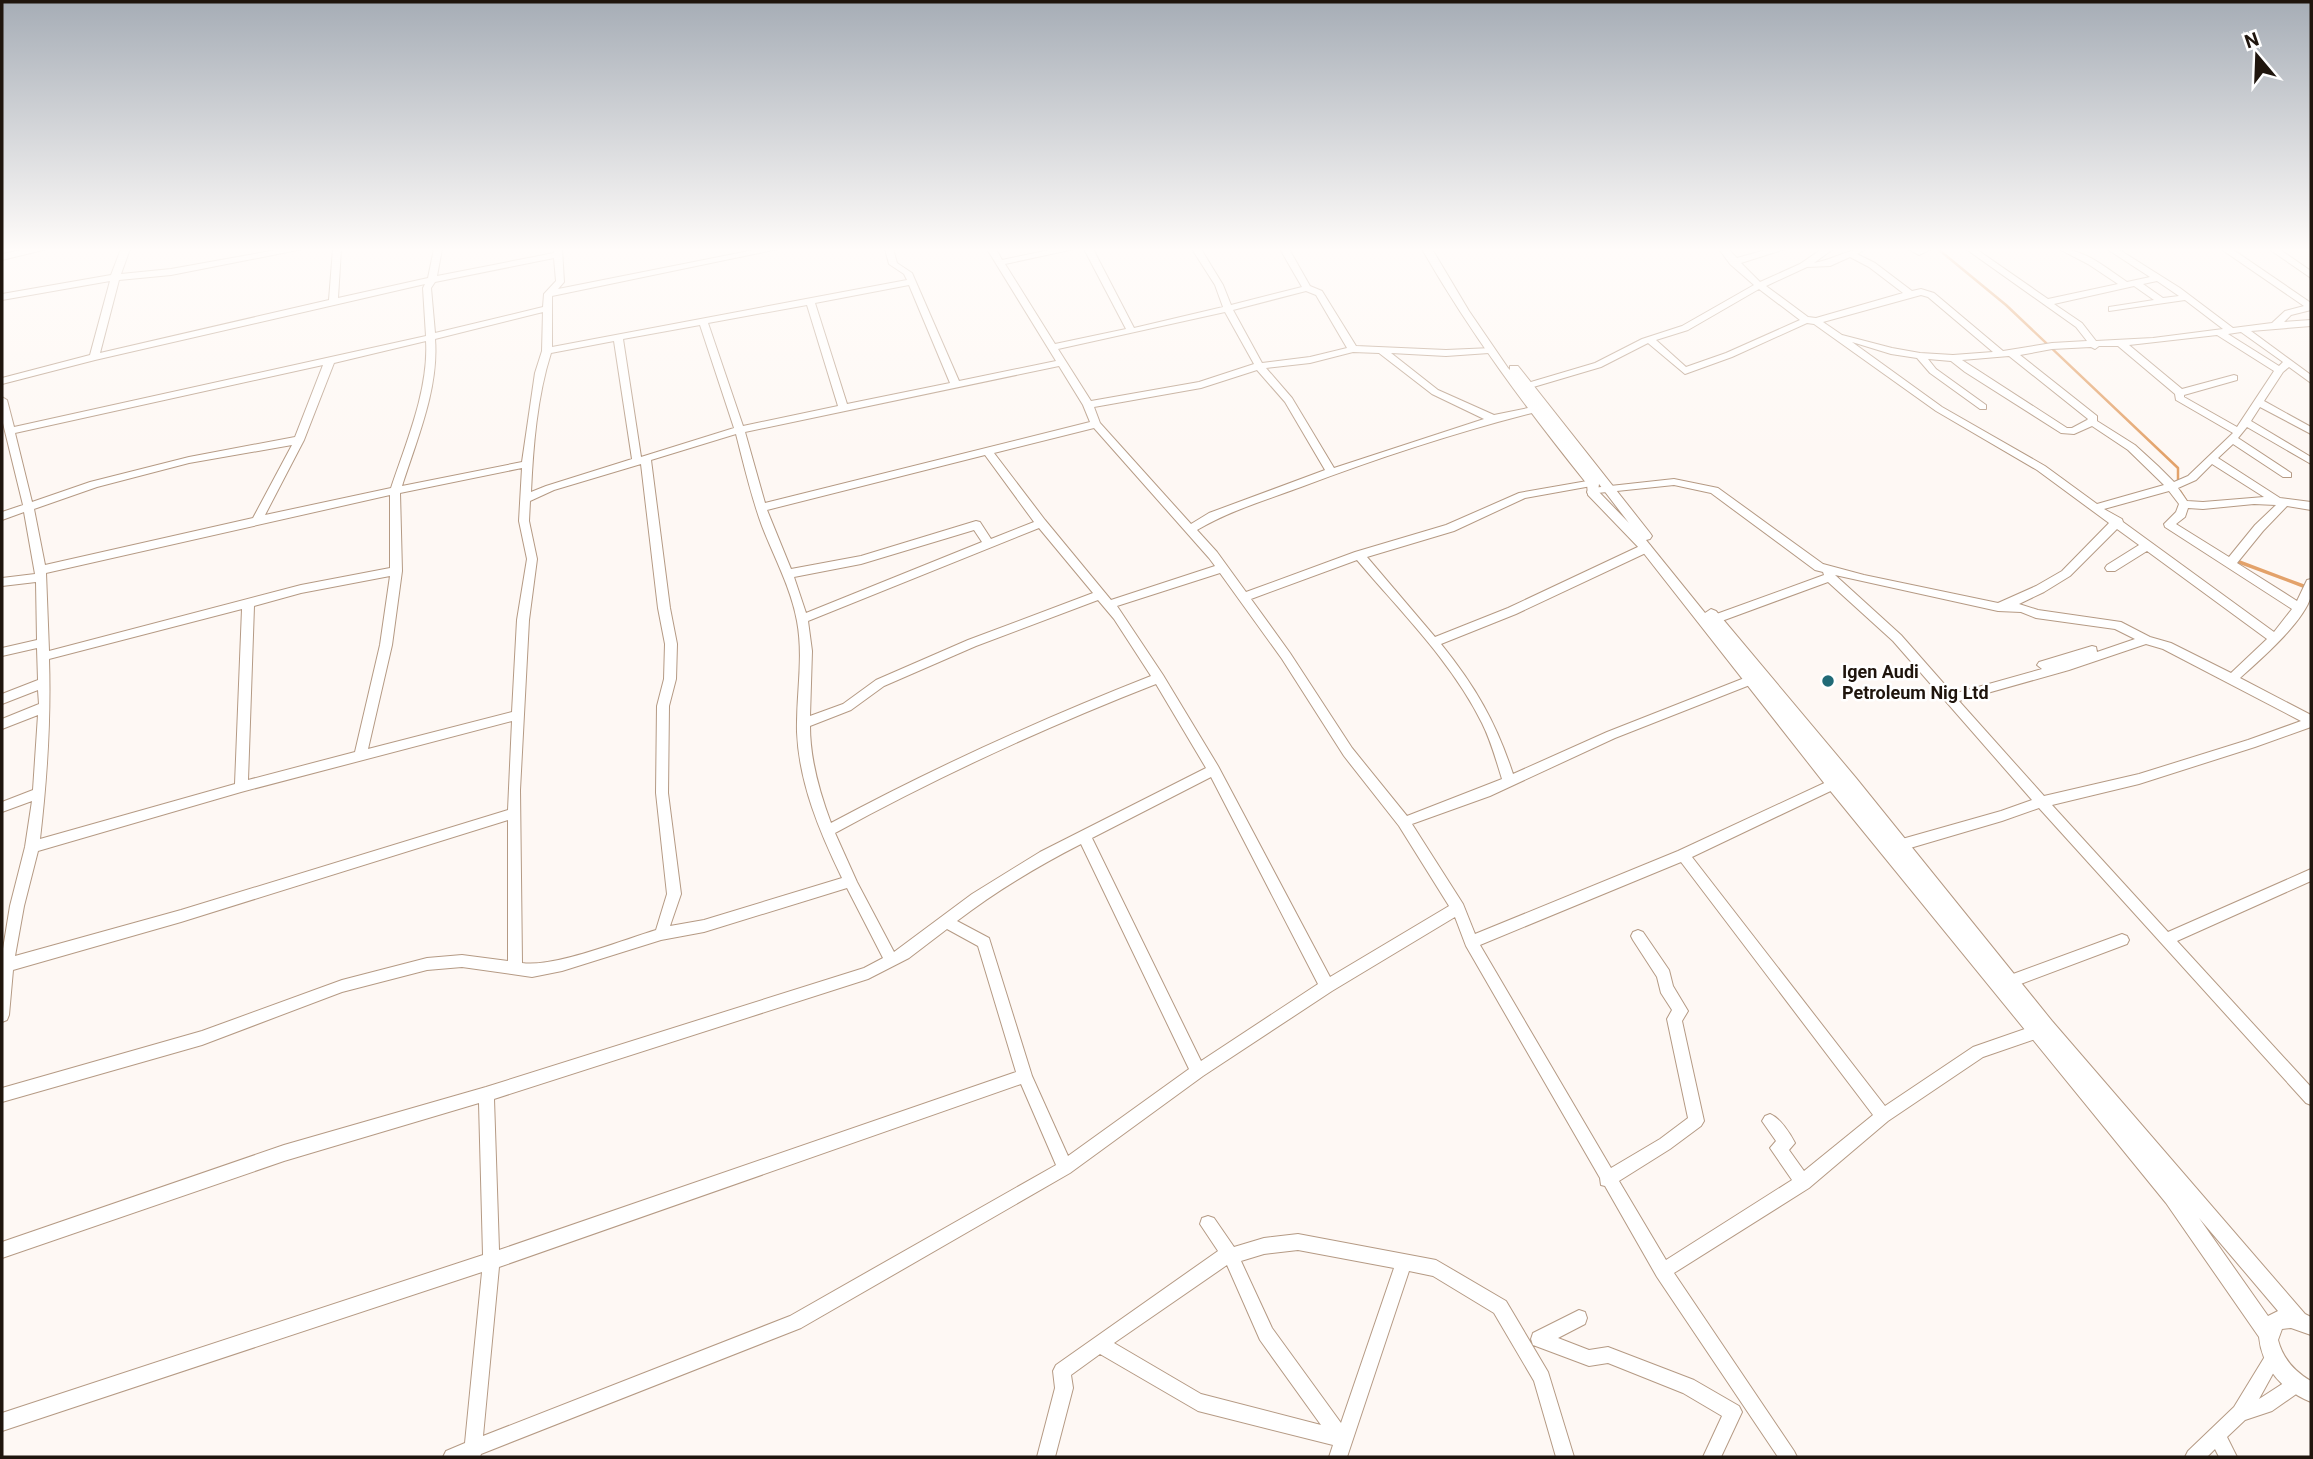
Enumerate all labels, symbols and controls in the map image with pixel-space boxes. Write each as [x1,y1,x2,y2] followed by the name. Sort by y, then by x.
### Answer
[2222,21,2292,91] north arrow
[2242,27,2262,53] text: N
[1842,661,1989,703] place label: Igen Audi Petroleum Nig Ltd
[1820,673,1836,689] marker: Igen Audi Petroleum Nig Ltd

